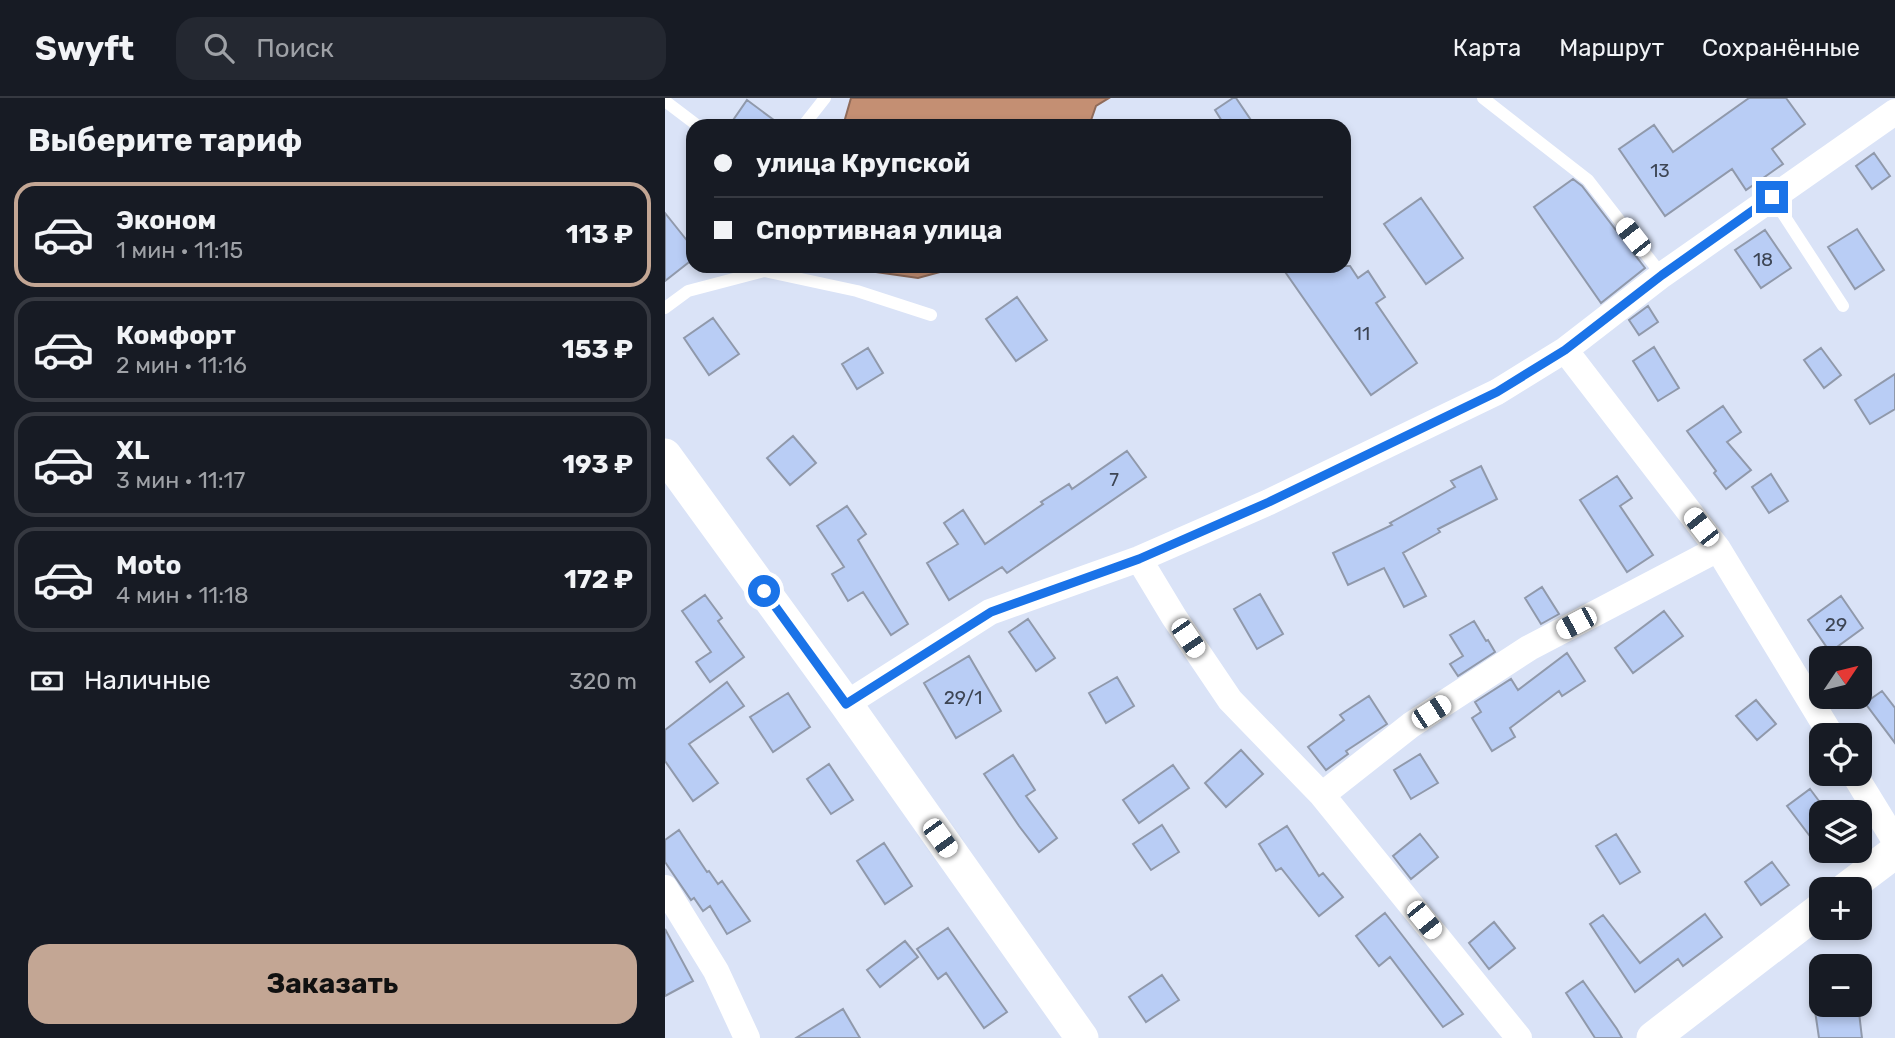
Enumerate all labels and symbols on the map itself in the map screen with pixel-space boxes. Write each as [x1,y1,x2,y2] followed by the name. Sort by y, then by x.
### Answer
[1650,159,1670,182] house number: 13
[1756,181,1788,213] route end
[1612,214,1655,260] car
[1753,248,1773,271] house number: 18
[1354,322,1370,345] house number: 11
[1109,468,1119,491] house number: 7
[1680,504,1723,550] car
[748,575,780,607] route start
[1553,604,1600,642] car
[1825,613,1847,636] house number: 29
[1168,615,1209,661] car
[1809,646,1873,709] north arrow
[944,686,982,709] house number: 29/1
[1408,692,1455,732] car
[920,815,961,861] car
[1403,897,1446,943] car

